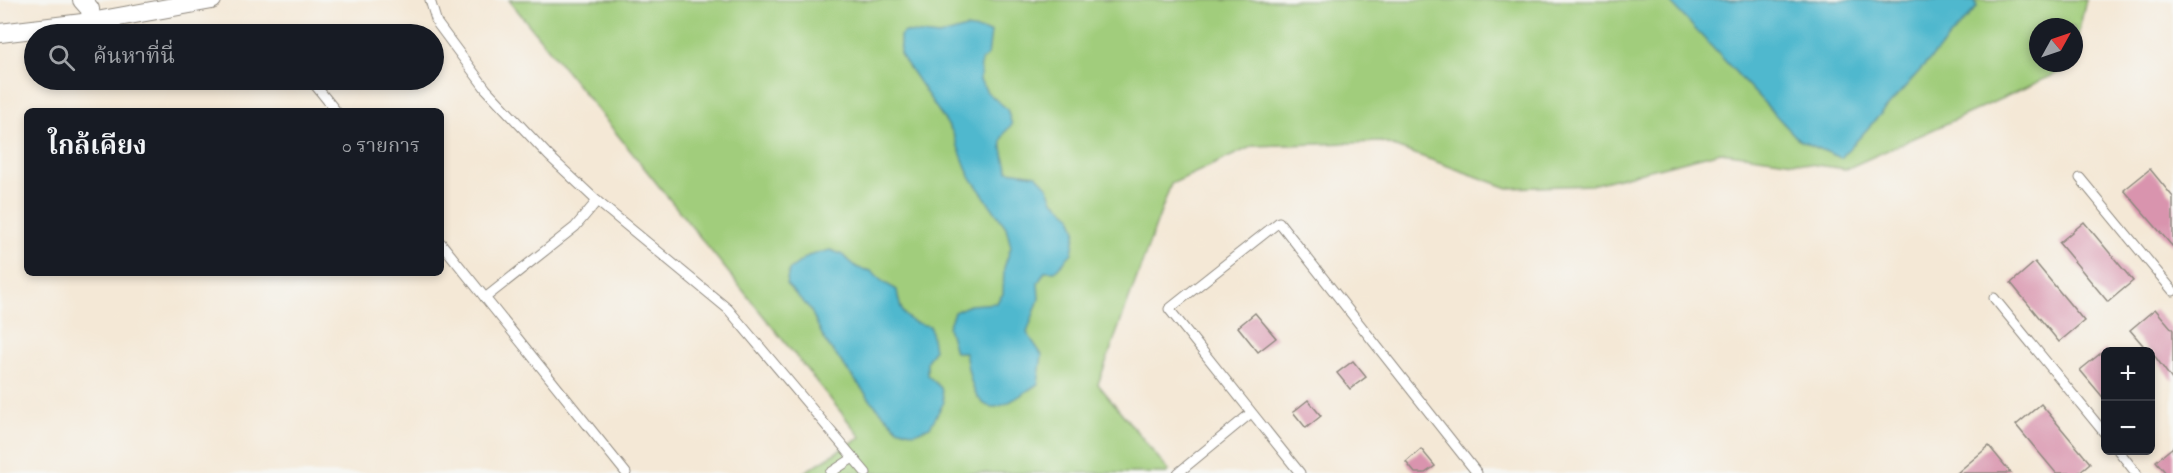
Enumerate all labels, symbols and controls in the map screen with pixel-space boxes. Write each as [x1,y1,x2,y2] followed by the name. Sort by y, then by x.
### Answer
[2029,18,2083,72] north arrow
[24,24,444,90] search box
[45,41,78,74] icon: search
[93,42,175,70] text: ค้นหาที่นี่
[48,130,147,162] text: ใกล้เคียง
[342,133,420,158] text: 0 รายการ
[2101,347,2155,455] map controls
[2101,347,2155,401] button: +
[2101,401,2155,455] button: −

